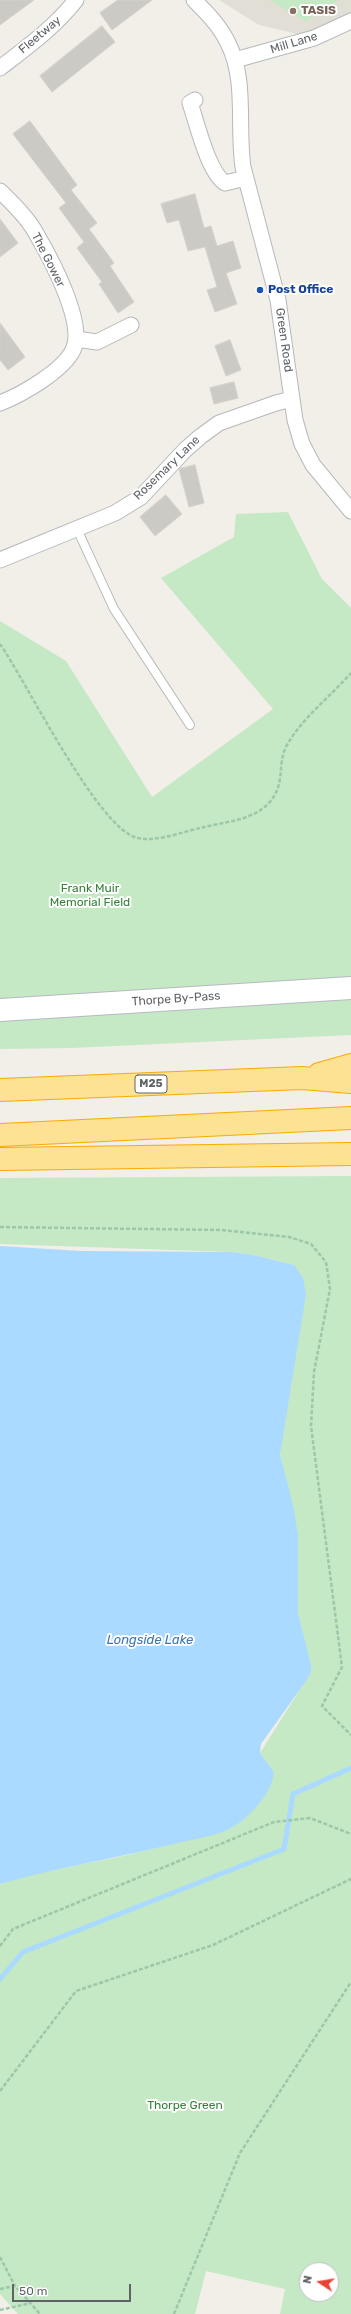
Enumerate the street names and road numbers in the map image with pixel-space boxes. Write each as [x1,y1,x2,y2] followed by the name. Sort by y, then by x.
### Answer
[16,13,64,57] street label: Fleetway
[269,29,319,57] street label: Mill Lane
[28,230,68,290] street label: The Gower
[272,307,296,373] street label: Green Road
[131,433,203,503] street label: Rosemary Lane
[131,989,221,1009] street label: Thorpe By-Pass
[135,1075,167,1093] road number: M25

